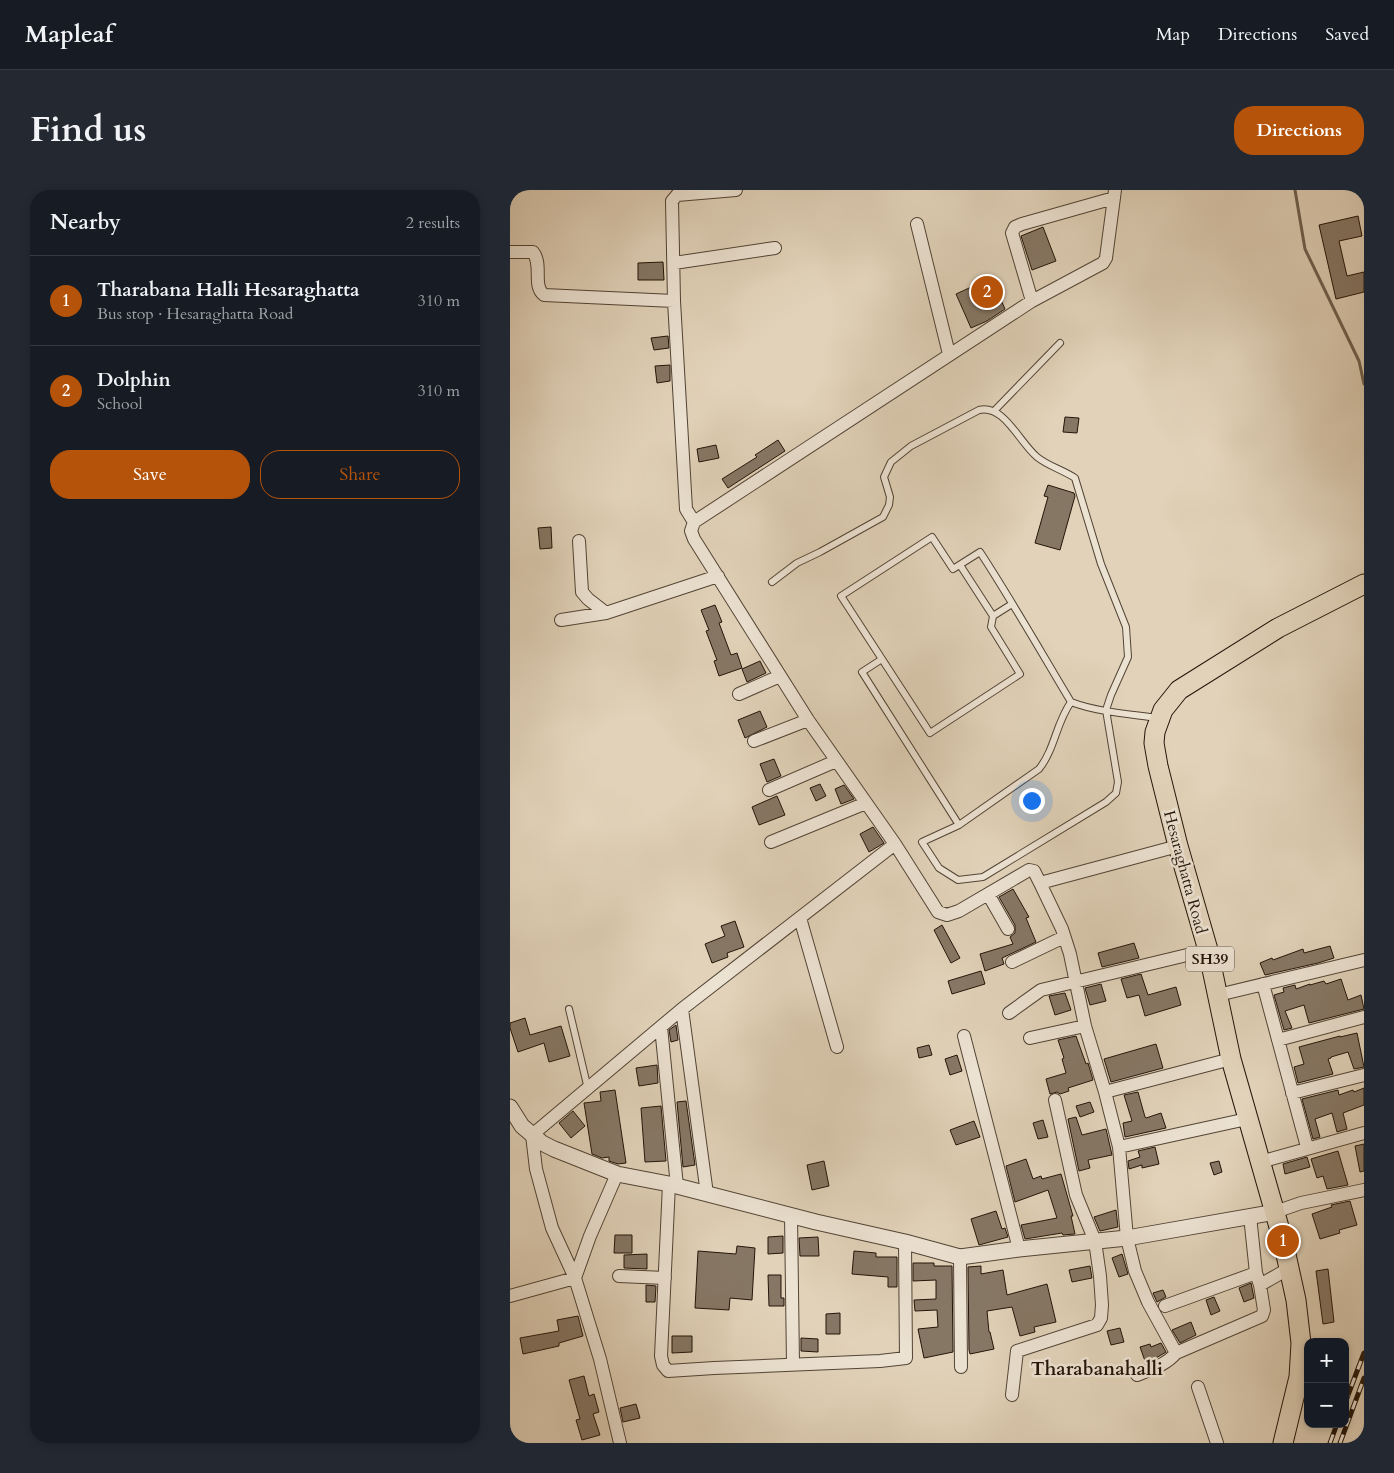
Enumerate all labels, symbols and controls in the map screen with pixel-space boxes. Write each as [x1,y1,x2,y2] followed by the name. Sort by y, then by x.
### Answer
[25,18,113,51] text: Mapleaf
[1156,22,1190,47] text: Map
[1218,22,1297,47] text: Directions
[1325,22,1369,47] text: Saved
[30,106,146,154] text: Find us
[1234,106,1364,155] button: Directions
[50,208,121,237] text: Nearby
[406,212,460,234] text: 2 results
[971,273,1003,311] pin: 2
[97,277,359,303] text: Tharabana Halli Hesaraghatta
[62,290,70,312] text: 1
[418,290,460,312] text: 310 m
[97,303,293,325] text: Bus stop · Hesaraghatta Road
[97,367,171,393] text: Dolphin
[62,380,70,402] text: 2
[418,380,460,402] text: 310 m
[97,393,142,415] text: School
[50,450,250,499] button: Save
[260,450,460,499] button: Share
[1019,788,1045,814] your location
[1158,808,1212,937] street label: Hesaraghatta Road
[1186,946,1234,972] road number: SH39
[1267,1222,1299,1260] pin: 1
[1304,1338,1349,1428] map controls
[1304,1338,1349,1383] button: +
[1031,1356,1163,1382] district label: Tharabanahalli
[1304,1383,1349,1428] button: −

